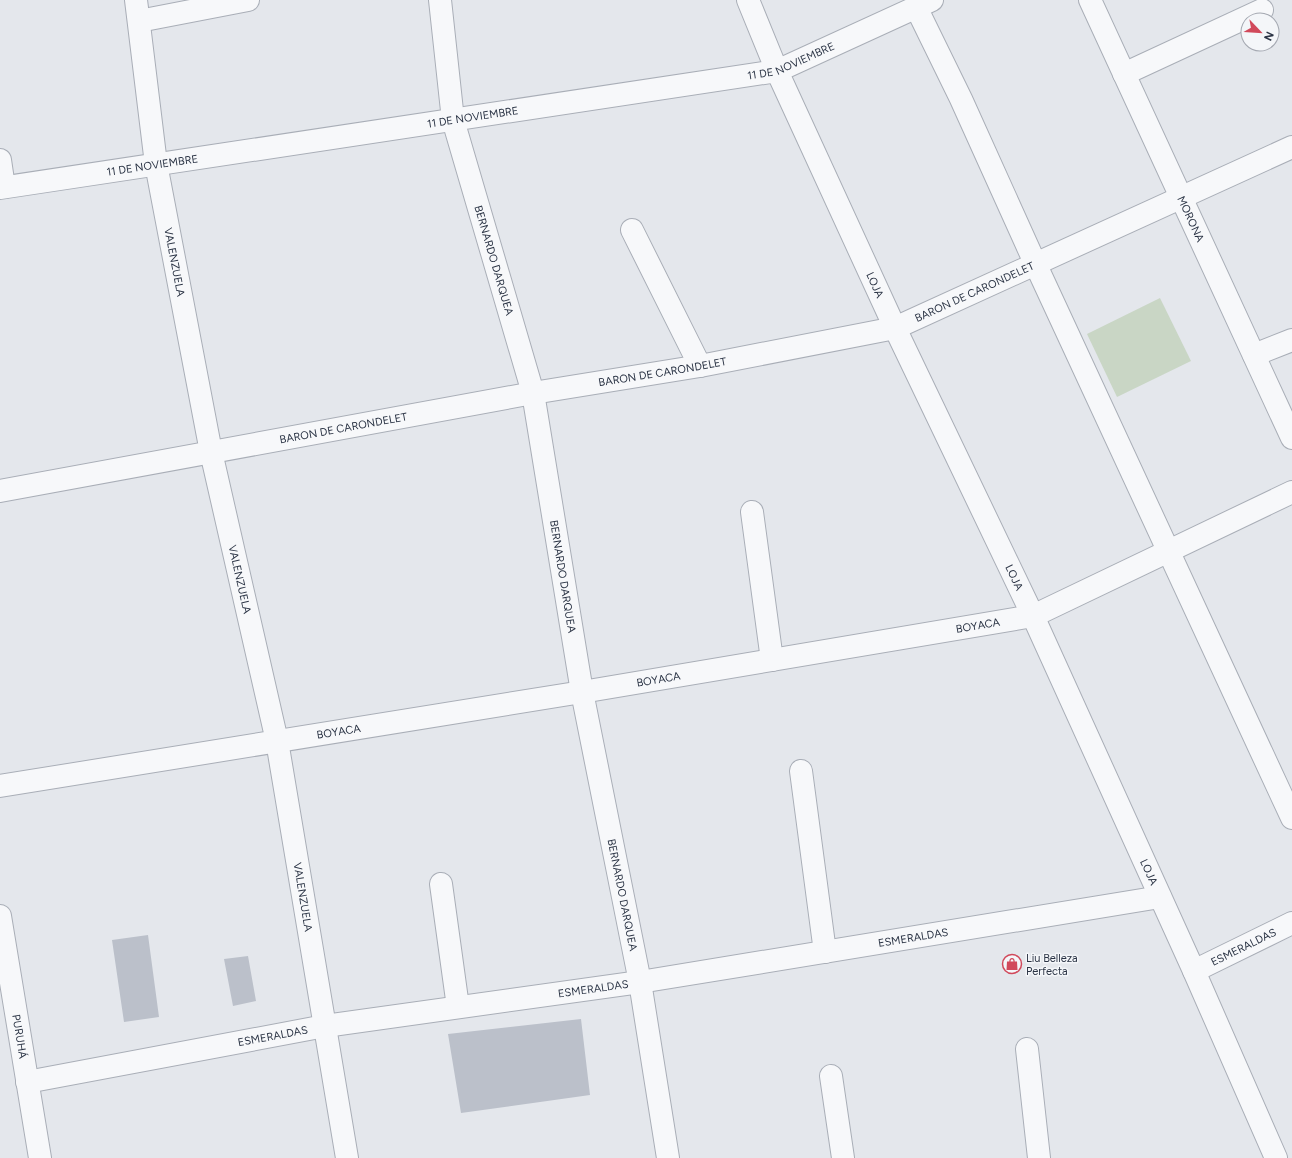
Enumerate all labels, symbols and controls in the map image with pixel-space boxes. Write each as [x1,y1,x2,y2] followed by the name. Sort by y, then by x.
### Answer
[1240,12,1280,52] north arrow
[1261,29,1276,43] text: N
[747,39,836,82] street label: 11 DE NOVIEMBRE
[426,104,519,130] street label: 11 DE NOVIEMBRE
[106,152,199,178] street label: 11 DE NOVIEMBRE
[1175,194,1207,244] street label: MORONA
[472,204,517,317] street label: BERNARDO DARQUEA
[162,226,188,298] street label: VALENZUELA
[913,259,1036,325] street label: BARON DE CARONDELET
[864,270,887,300] street label: LOJA
[597,355,727,389] street label: BARON DE CARONDELET
[278,410,408,446] street label: BARON DE CARONDELET
[547,519,579,634] street label: BERNARDO DARQUEA
[226,544,254,615] street label: VALENZUELA
[1003,562,1026,593] street label: LOJA
[955,615,1001,635] street label: BOYACA
[635,669,682,689] street label: BOYACA
[316,721,362,741] street label: BOYACA
[605,838,640,953] street label: BERNARDO DARQUEA
[1138,857,1161,888] street label: LOJA
[291,861,315,933] street label: VALENZUELA
[877,925,949,950] street label: ESMERALDAS
[1209,925,1278,968] street label: ESMERALDAS
[1026,952,1078,978] place label: Liu Belleza Perfecta
[1001,953,1023,975] shop icon: Liu Belleza Perfecta
[557,977,629,1000] street label: ESMERALDAS
[10,1013,30,1060] street label: PURUHÁ
[237,1023,309,1049] street label: ESMERALDAS

